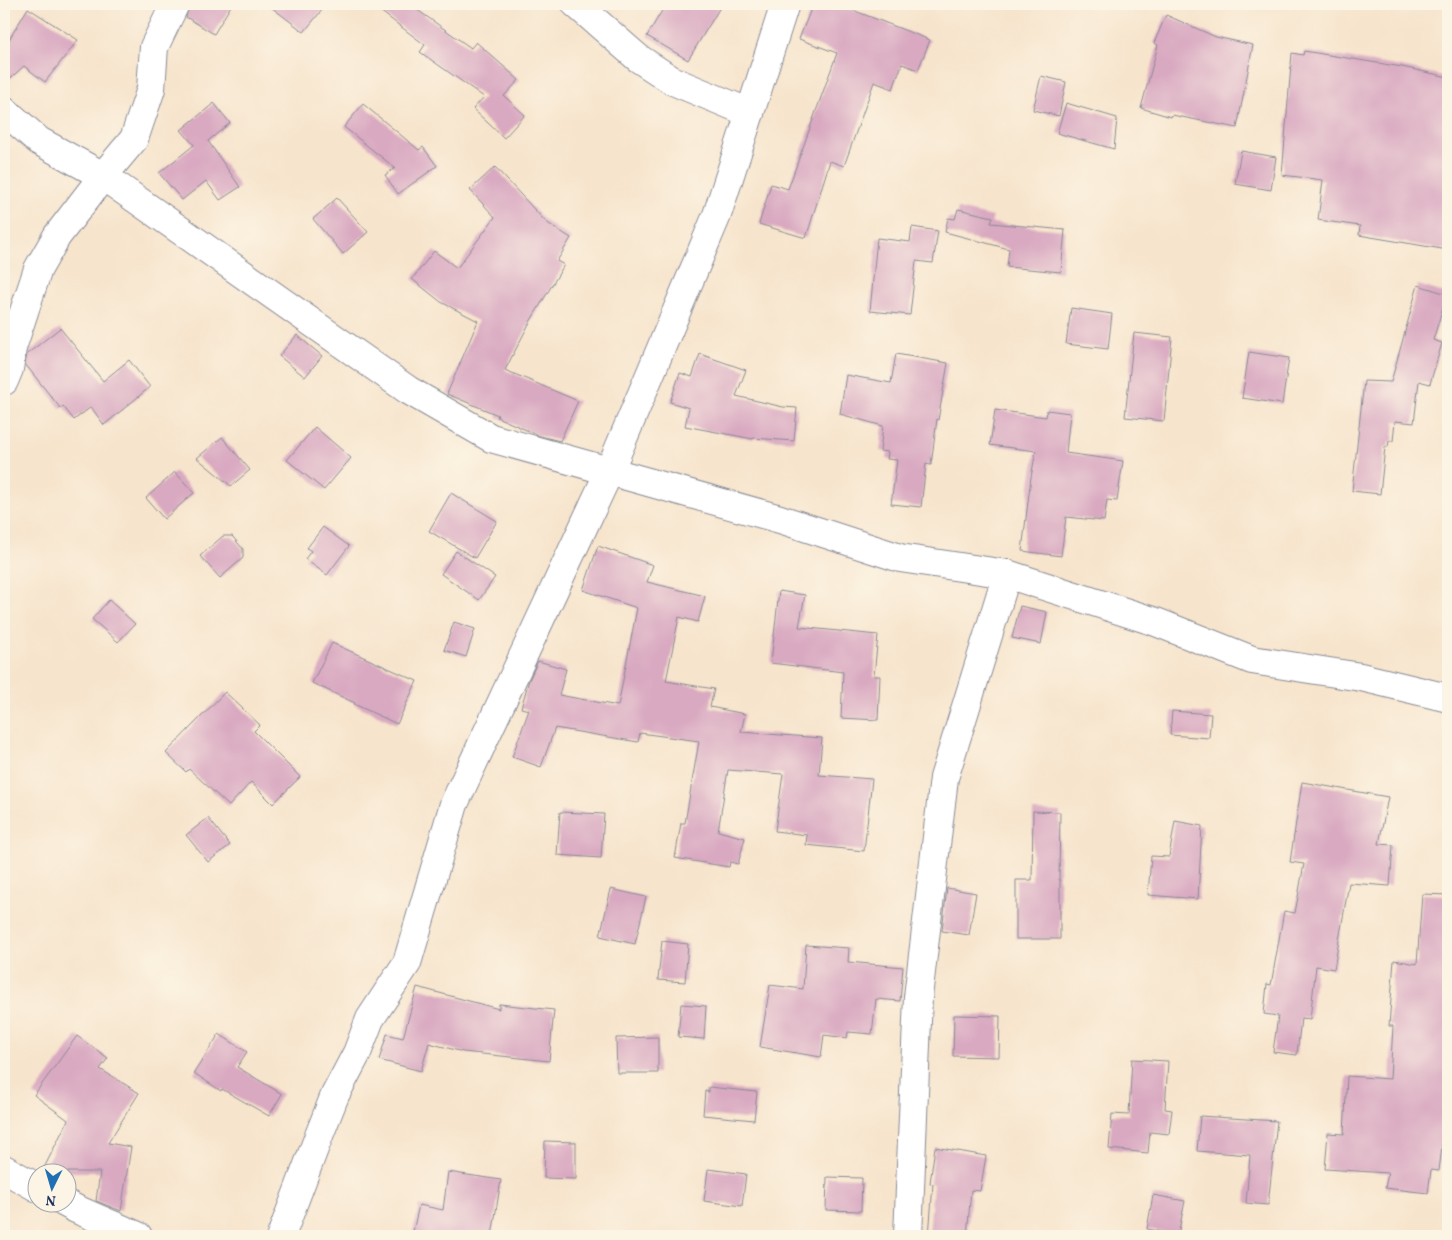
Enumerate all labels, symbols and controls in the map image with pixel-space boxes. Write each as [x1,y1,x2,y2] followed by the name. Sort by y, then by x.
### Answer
[28,1162,78,1212] north arrow
[45,1190,57,1209] text: N

